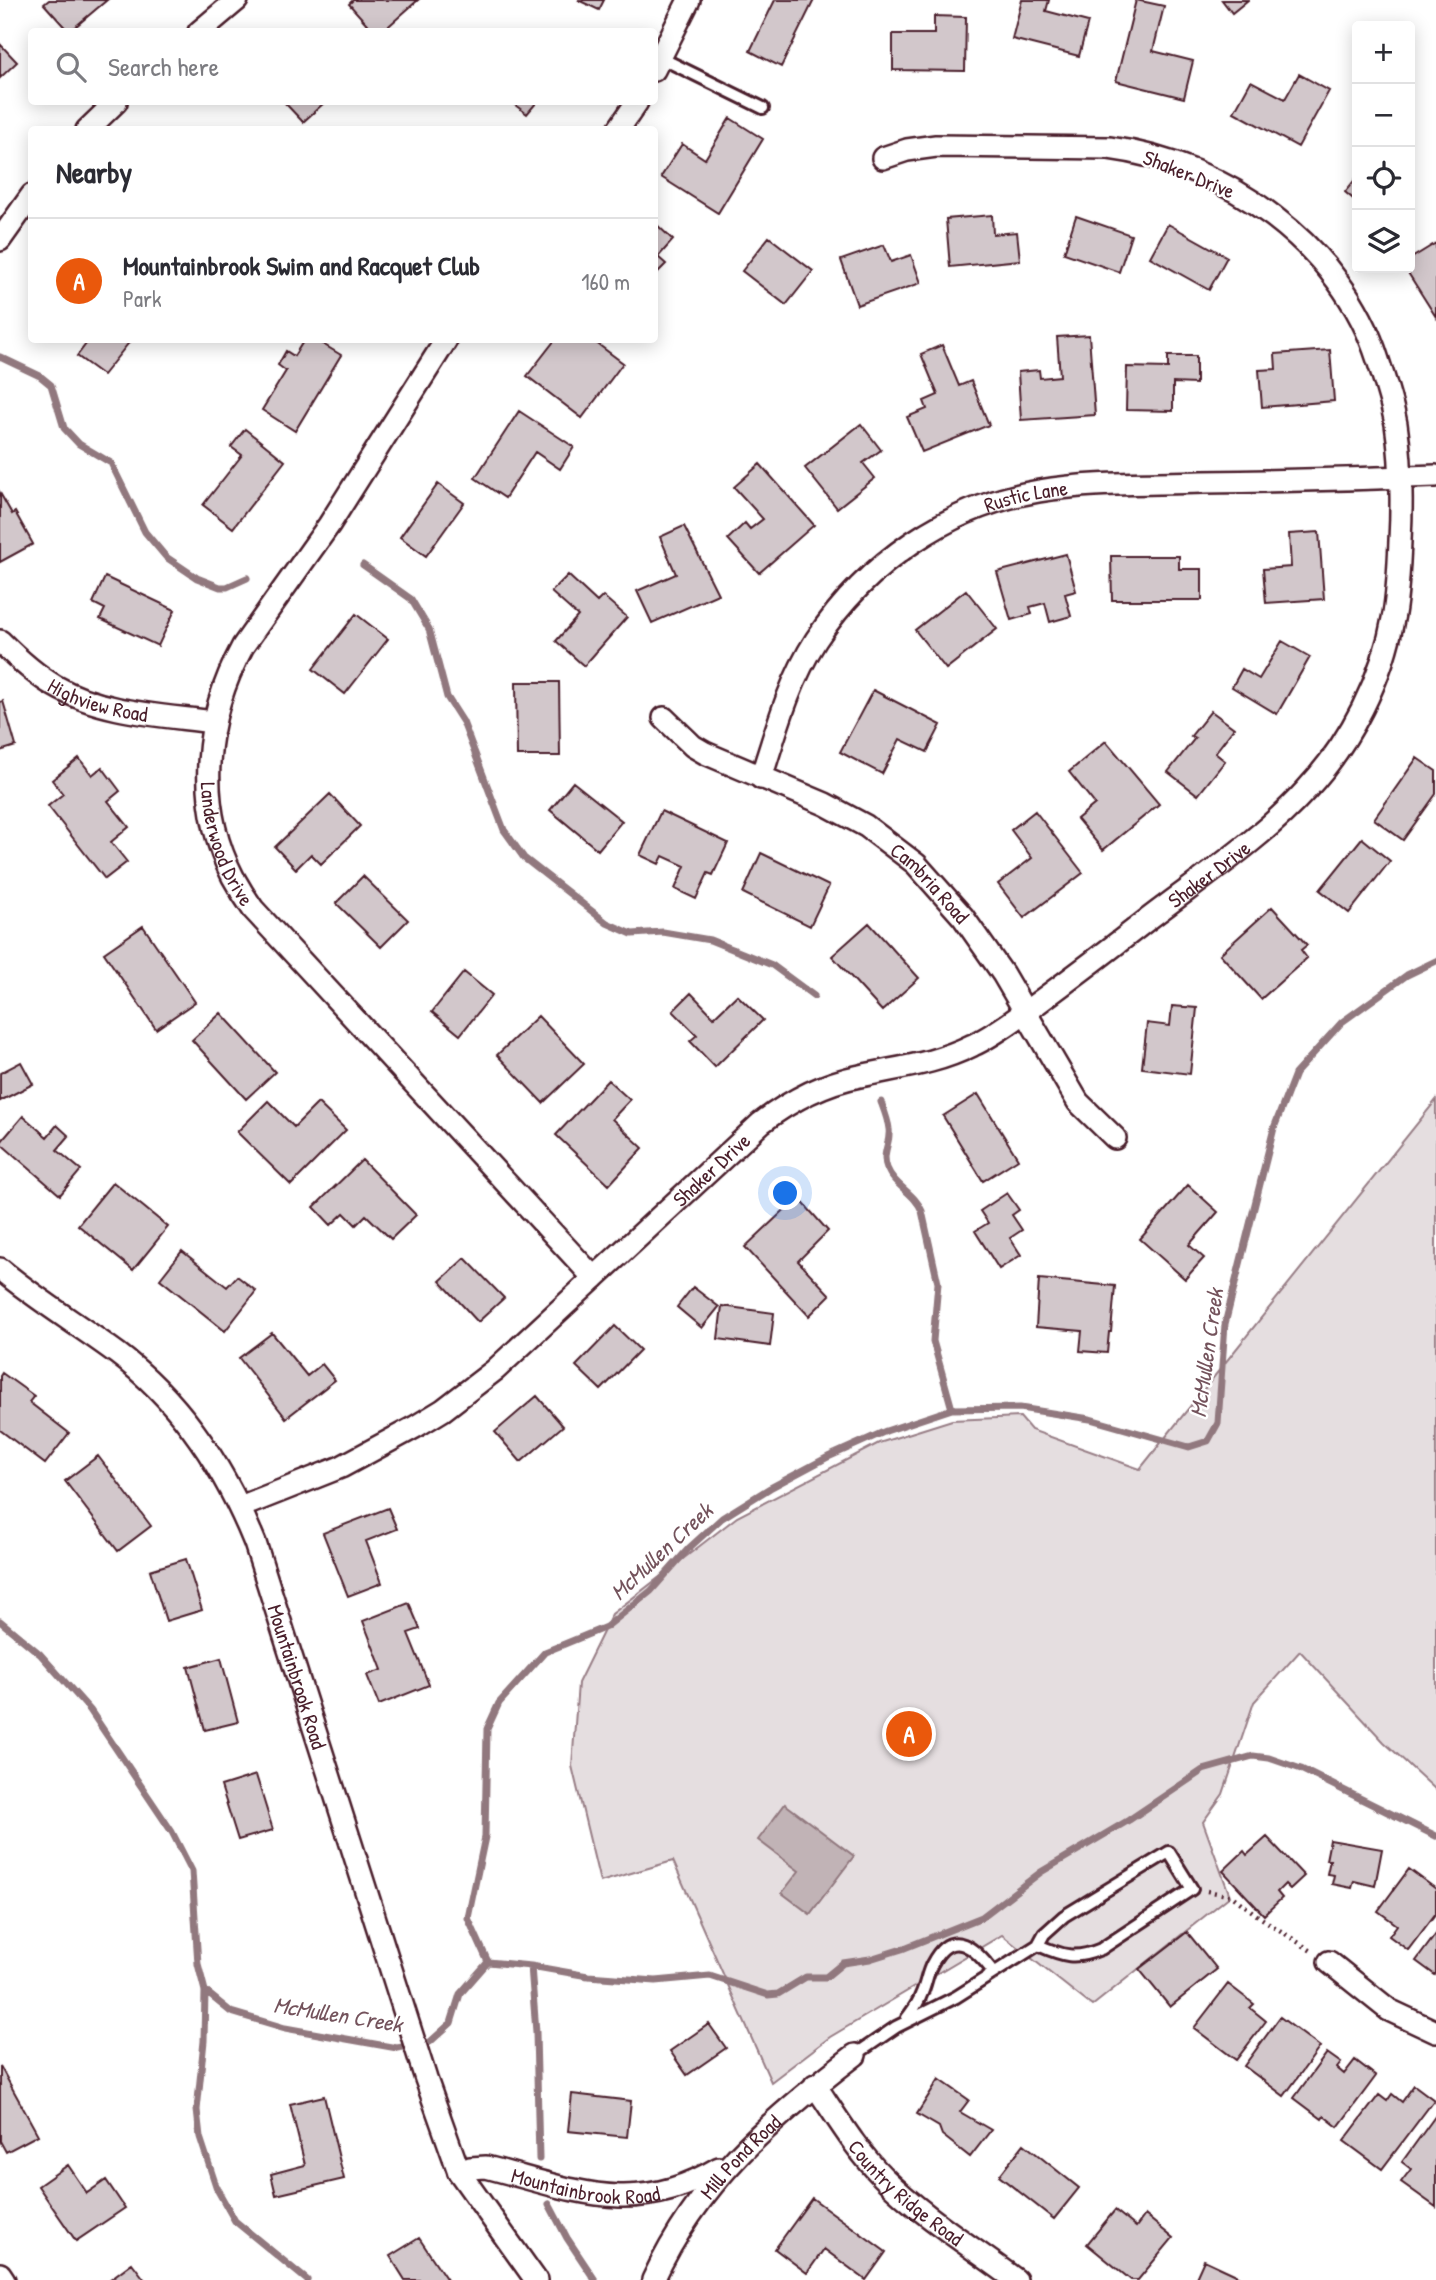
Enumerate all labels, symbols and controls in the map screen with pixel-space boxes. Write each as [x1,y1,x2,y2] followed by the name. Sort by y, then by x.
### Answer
[1352,21,1415,273] map controls
[1352,21,1415,84] button: +
[28,28,658,105] search box
[52,48,90,86] icon: search
[108,49,219,84] text: Search here
[1352,84,1415,147] button: −
[1139,143,1239,205] street label: Shaker Drive
[1352,147,1415,210] button: locate
[56,152,132,192] text: Nearby
[1352,210,1415,273] button: layers
[123,248,480,283] text: Mountainbrook Swim and Racquet Club
[73,266,85,297] text: A
[581,266,630,297] text: 160 m
[123,283,161,314] text: Park
[980,473,1069,519] street label: Rustic Lane
[43,670,150,728] street label: Highview Road
[194,781,261,911] street label: Landerwood Drive
[1162,833,1256,914] street label: Shaker Drive
[885,835,976,929] street label: Cambria Road
[666,1126,756,1213] street label: Shaker Drive
[768,1176,802,1210] your location
[1182,1284,1231,1419] water label: McMullen Creek
[603,1494,721,1607] water label: McMullen Creek
[261,1601,334,1753] street label: Mountainbrook Road
[886,1708,932,1760] pin: A
[272,1989,407,2040] water label: McMullen Creek
[693,2108,787,2205] street label: Mill Pond Road
[842,2133,969,2252] street label: Country Ridge Road
[508,2160,662,2211] street label: Mountainbrook Road

